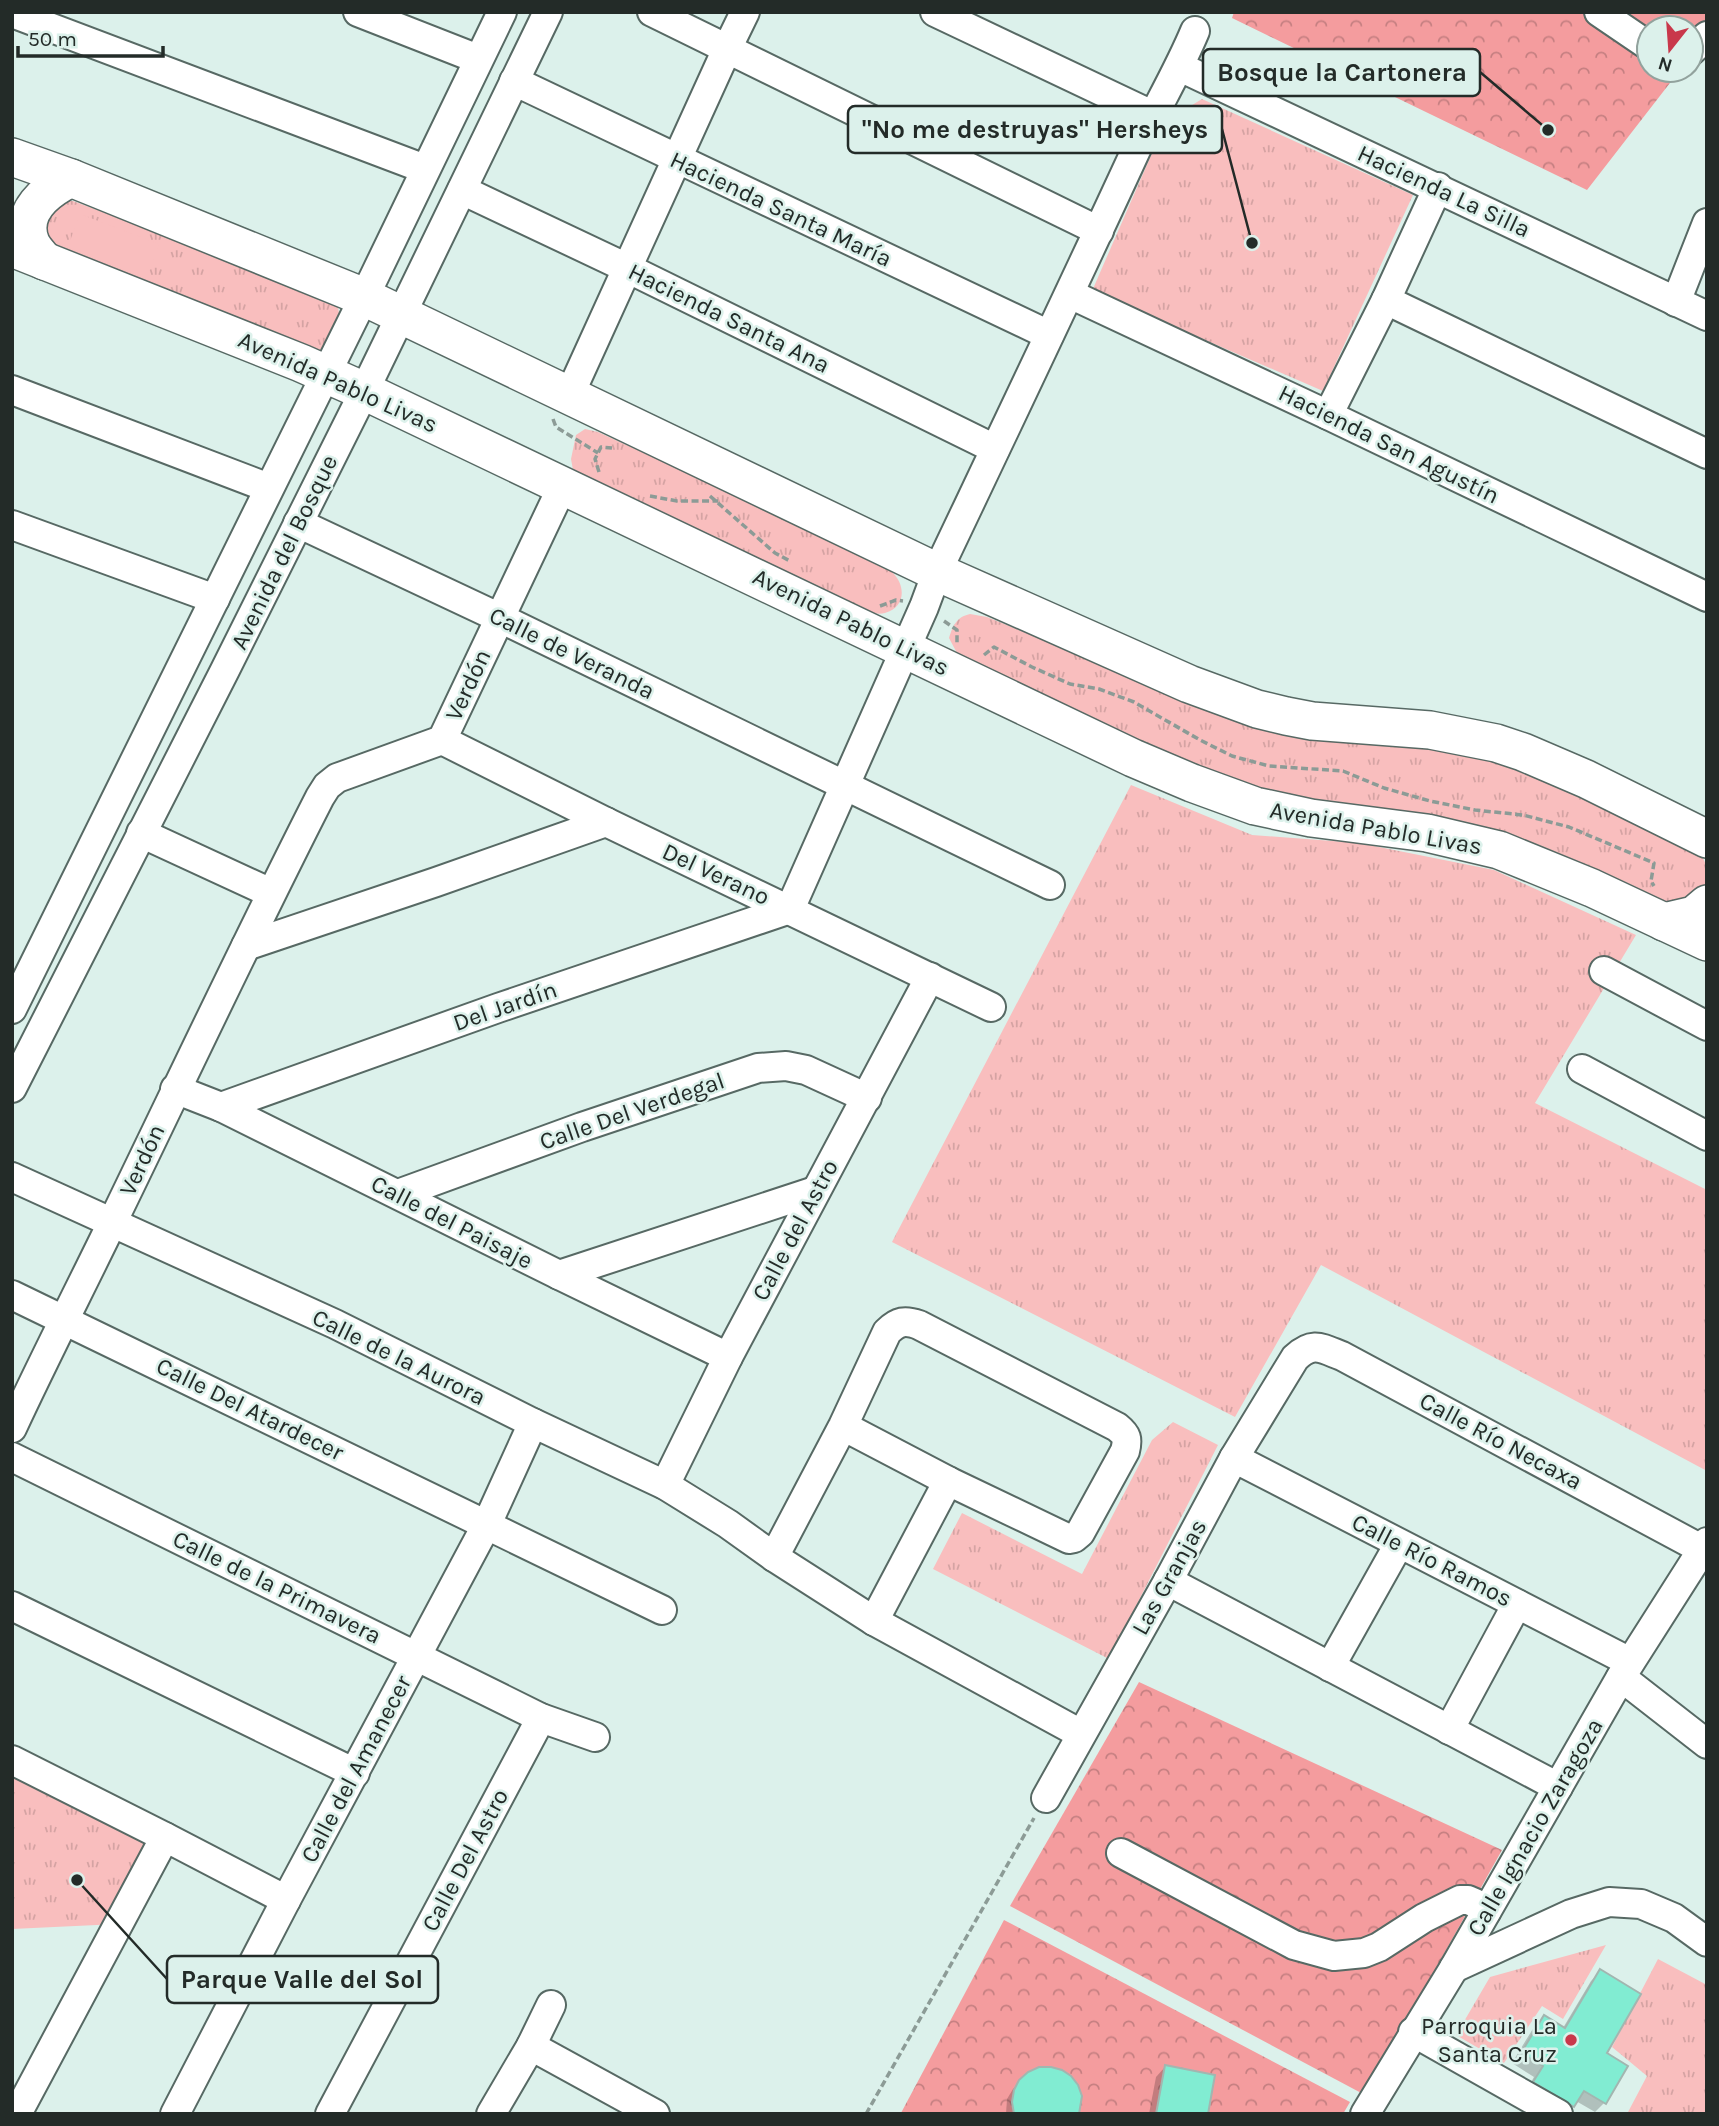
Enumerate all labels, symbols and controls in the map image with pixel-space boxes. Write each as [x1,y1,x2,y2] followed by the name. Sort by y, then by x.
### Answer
[18,14,163,58] scale bar
[1635,14,1705,84] north arrow
[28,27,77,51] text: 50 m
[1203,49,1480,96] callout: Bosque la Cartonera
[1656,52,1675,77] text: N
[1217,57,1467,88] text: Bosque la Cartonera
[848,106,1222,153] callout: "No me destruyas" Hersheys
[862,114,1208,145] text: "No me destruyas" Hersheys
[1353,139,1535,243] street label: Hacienda La Silla
[666,145,896,273] street label: Hacienda Santa María
[624,257,834,379] street label: Hacienda Santa Ana
[234,326,442,438] street label: Avenida Pablo Livas
[1274,378,1504,510] street label: Hacienda San Agustín
[225,450,343,654] street label: Avenida del Bosque
[748,562,954,682] street label: Avenida Pablo Livas
[485,601,659,705] street label: Calle de Veranda
[439,645,497,725] street label: Verdón
[1268,796,1484,860] street label: Avenida Pablo Livas
[658,837,774,911] street label: Del Verano
[449,975,561,1037] street label: Del Jardín
[536,1066,728,1156] street label: Calle Del Verdegal
[113,1120,171,1200] street label: Verdón
[746,1155,844,1305] street label: Calle del Astro
[366,1169,538,1275] street label: Calle del Paisaje
[308,1303,490,1411] street label: Calle de la Aurora
[152,1352,348,1467] street label: Calle Del Atardecer
[1415,1386,1587,1496] street label: Calle Río Necaxa
[1347,1508,1517,1612] street label: Calle Río Ramos
[1126,1514,1212,1640] street label: Las Granjas
[168,1524,386,1650] street label: Calle de la Primavera
[295,1670,417,1867] street label: Calle del Amanecer
[1461,1713,1609,1941] street label: Calle Ignacio Zaragoza
[416,1784,514,1936] street label: Calle Del Astro
[167,1956,438,2003] callout: Parque Valle del Sol
[181,1964,423,1995] text: Parque Valle del Sol
[1421,2012,1557,2068] place label: Parroquia La Santa Cruz
[1563,2032,1579,2048] marker: Parroquia La Santa Cruz

